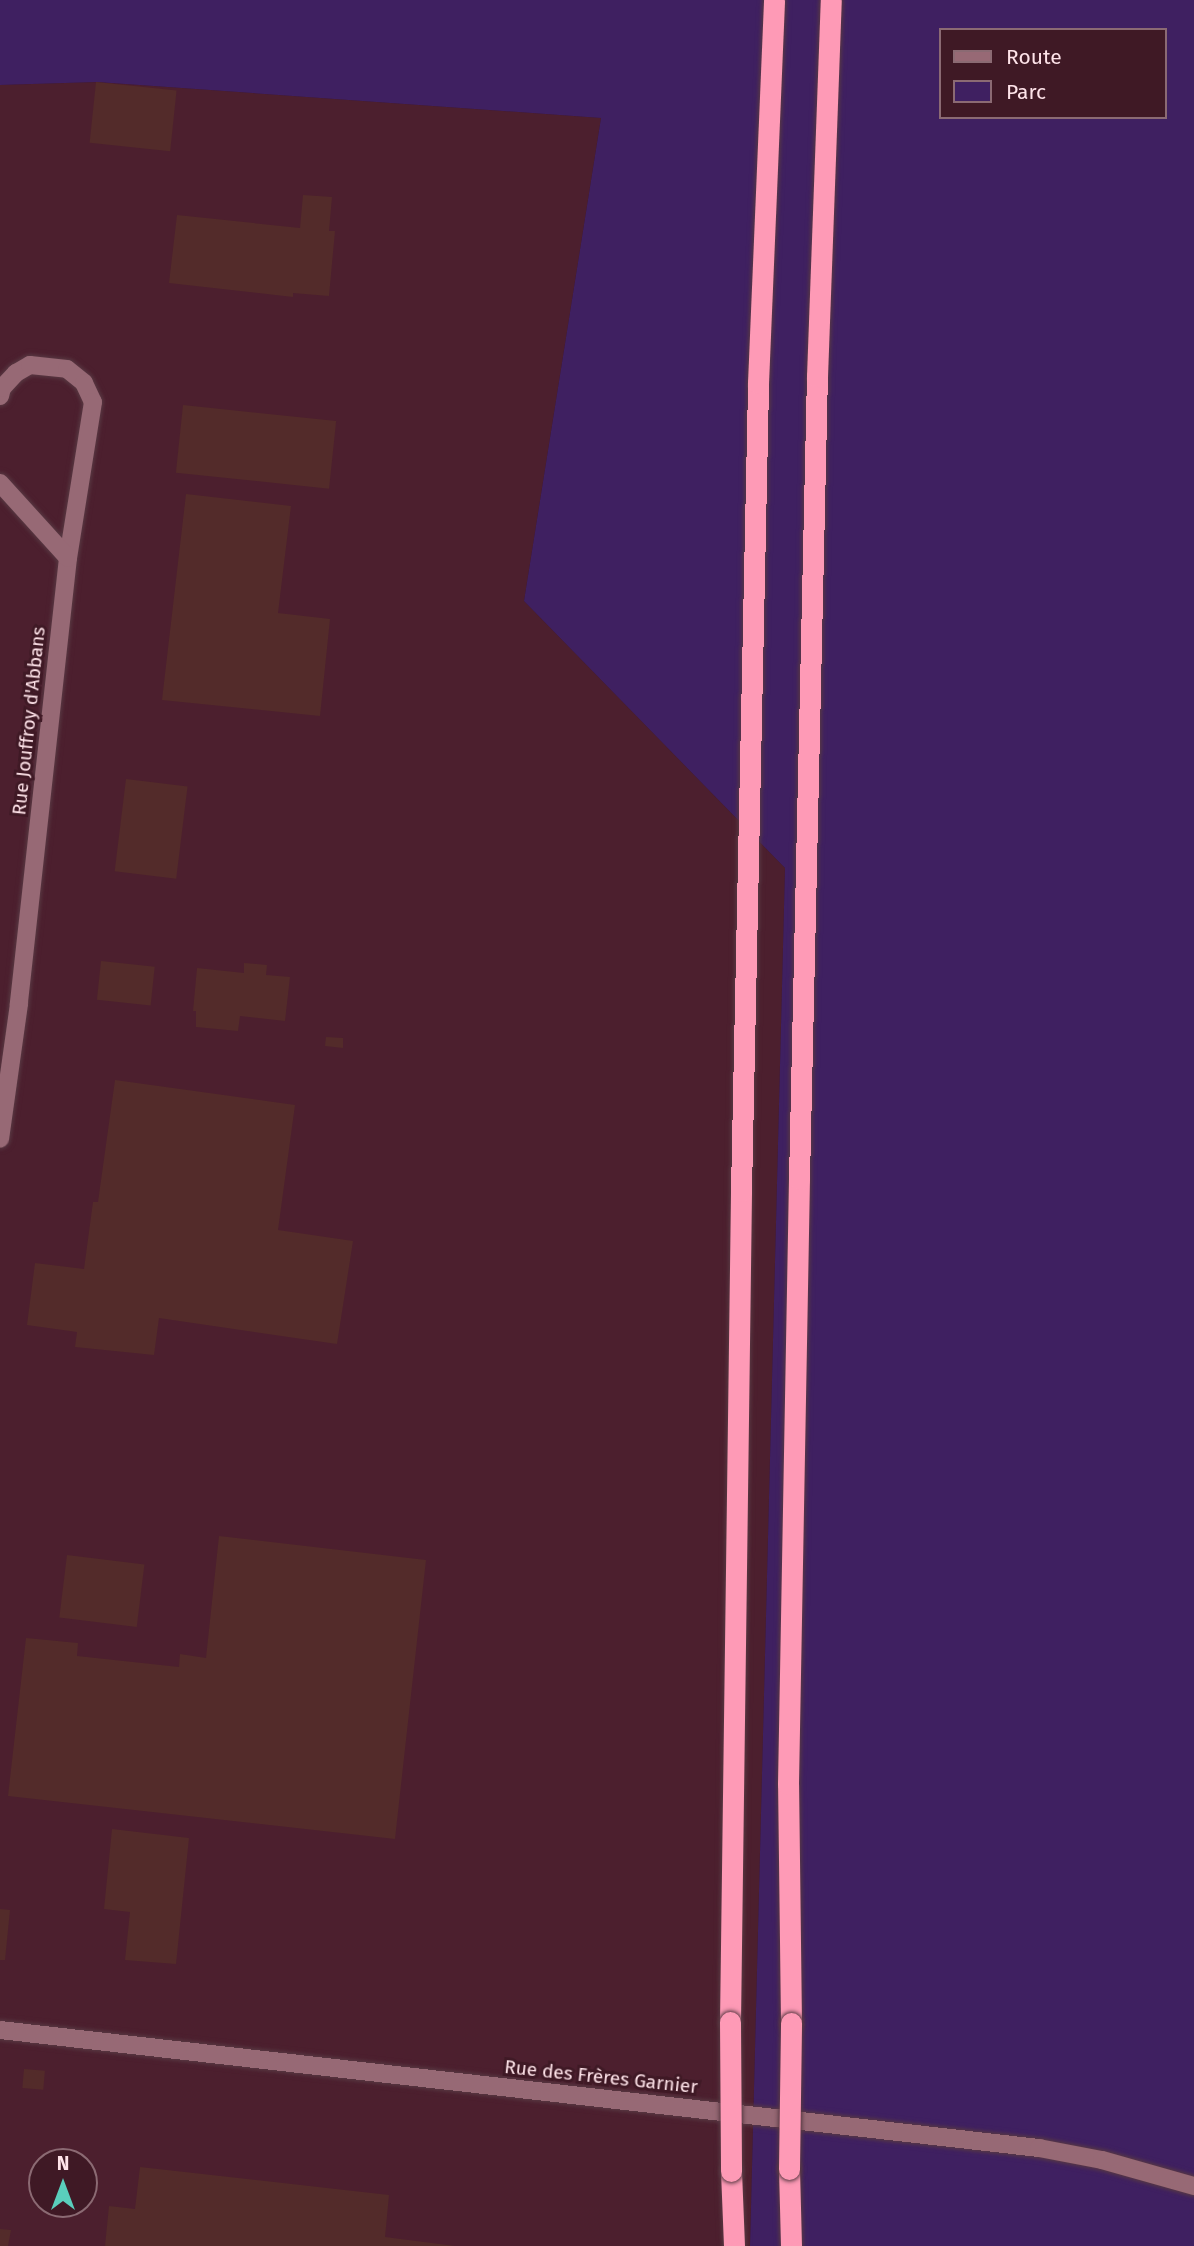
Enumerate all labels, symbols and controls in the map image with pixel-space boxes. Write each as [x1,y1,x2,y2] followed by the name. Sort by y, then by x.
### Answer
[939,28,1166,119] legend
[1006,44,1062,70] text: Route
[1006,79,1046,105] text: Parc
[8,626,50,816] street label: Rue Jouffroy d'Abbans
[503,2056,699,2098] street label: Rue des Frères Garnier
[28,2148,98,2218] north arrow
[57,2152,69,2175] text: N

